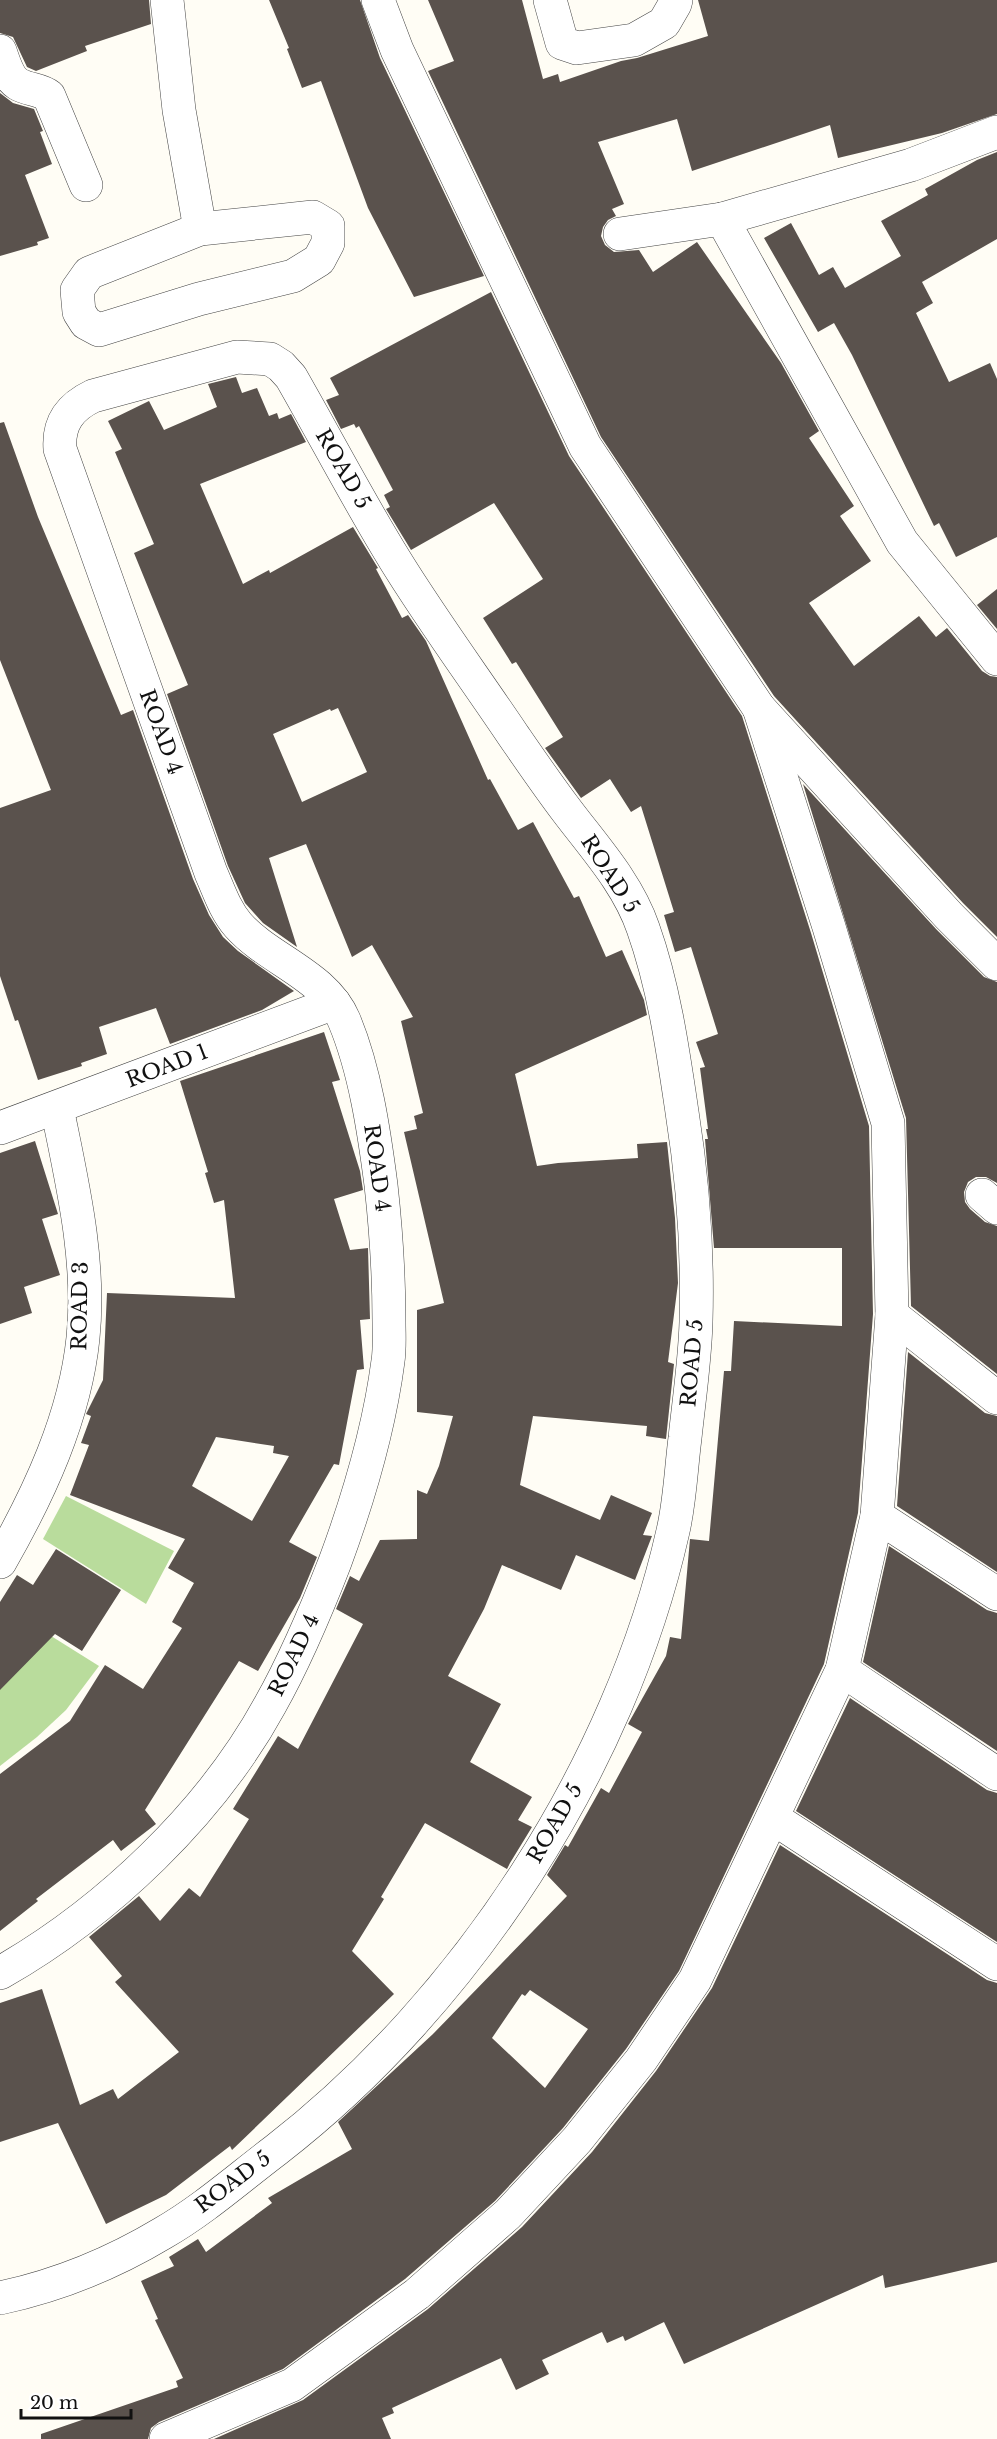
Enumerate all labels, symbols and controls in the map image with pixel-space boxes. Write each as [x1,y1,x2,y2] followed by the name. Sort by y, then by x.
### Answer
[310,424,376,514] street label: ROAD 5
[134,686,188,778] street label: ROAD 4
[575,830,645,918] street label: ROAD 5
[122,1039,212,1093] street label: ROAD 1
[358,1122,396,1214] street label: ROAD 4
[66,1261,94,1351] street label: ROAD 3
[675,1318,709,1408] street label: ROAD 5
[263,1610,325,1700] street label: ROAD 4
[522,1778,588,1868] street label: ROAD 5
[190,2145,276,2219] street label: ROAD 5
[21,2382,130,2420] scale bar
[30,2392,78,2414] text: 20 m

